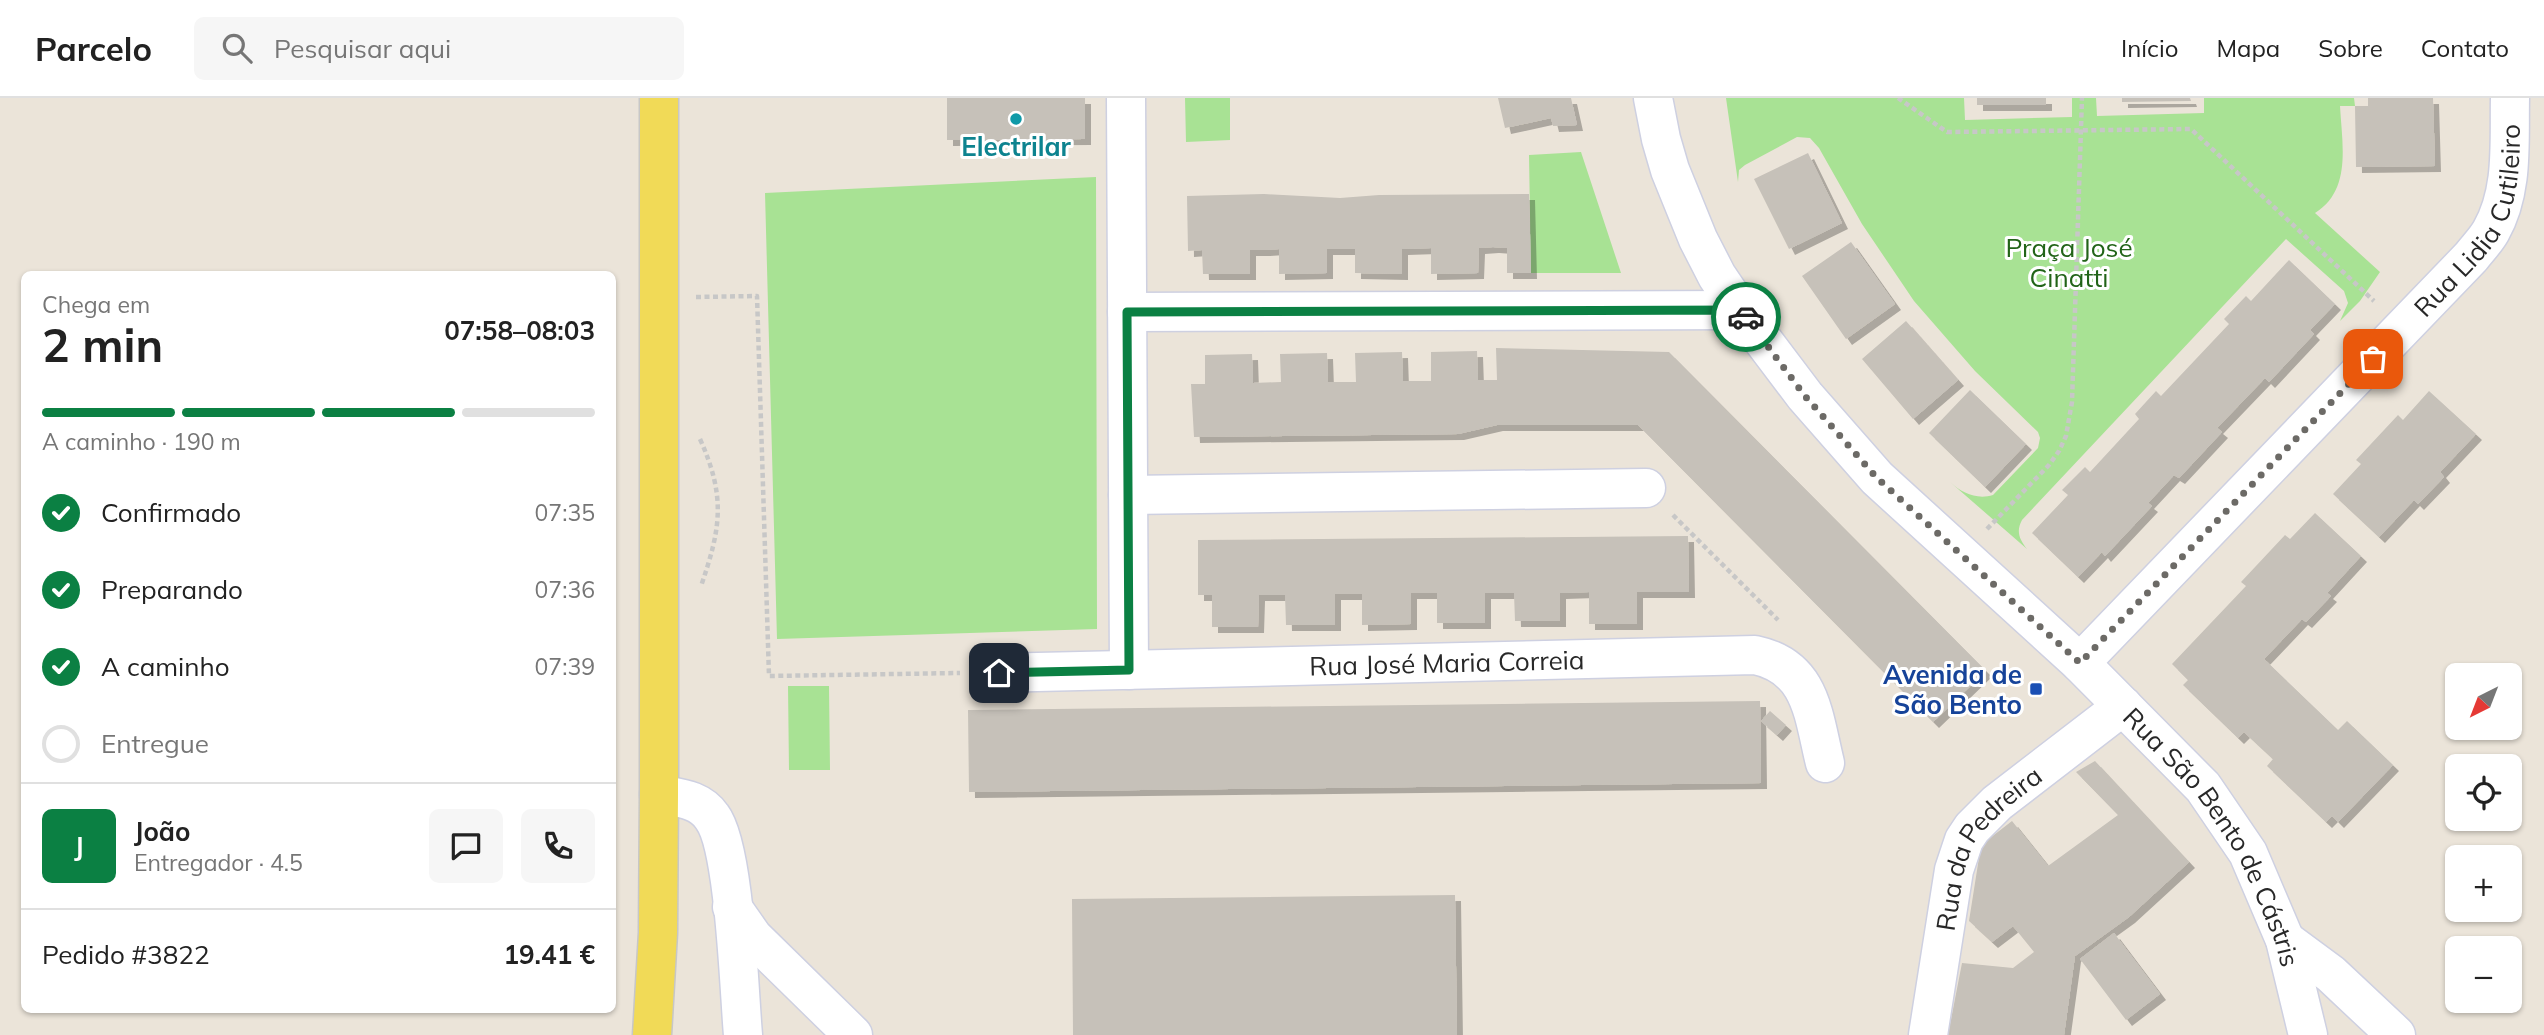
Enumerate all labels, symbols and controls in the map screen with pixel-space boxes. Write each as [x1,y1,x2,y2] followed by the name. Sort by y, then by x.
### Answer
[194,17,684,80] search box
[35,28,152,69] text: Parcelo
[218,29,256,67] icon: search
[274,32,451,65] text: Pesquisar aqui
[2121,33,2178,63] text: Início
[2216,33,2280,63] text: Mapa
[2318,33,2383,63] text: Sobre
[2421,33,2509,63] text: Contato
[1008,111,1024,127] marker: Electrilar
[2406,124,2526,323] street label: Rua Lidia Cutileiro
[961,130,1072,163] place label: Electrilar
[2005,231,2133,294] park label: Praça José Cinatti
[1711,282,1781,352] courier
[42,290,150,319] text: Chega em
[1727,298,1765,336] icon: car
[444,314,595,347] text: 07:58–08:03
[42,316,163,374] text: 2 min
[2343,329,2403,389] pin
[2354,340,2392,378] icon: bag
[42,427,241,456] text: A caminho · 190 m
[42,494,80,532] icon: check
[101,496,241,529] text: Confirmado
[535,498,595,527] text: 07:35
[42,571,80,609] icon: check
[101,573,243,606] text: Preparando
[535,575,595,604] text: 07:36
[969,643,1029,703] pin
[1309,643,1585,682] street label: Rua José Maria Correia
[42,648,80,686] icon: check
[101,650,230,683] text: A caminho
[535,652,595,681] text: 07:39
[980,654,1018,692] icon: home
[1883,658,2022,721] place label: Avenida de São Bento
[2445,663,2522,740] north arrow
[2445,663,2522,1013] map controls
[2028,681,2044,697] marker: Avenida de São Bento
[2117,700,2307,970] street label: Rua São Bento de Cástris
[101,727,209,760] text: Entregue
[2445,754,2522,831] button: locate
[1928,758,2048,933] street label: Rua da Pedreira
[429,809,503,883] button: chat
[521,809,595,883] button: phone
[134,815,190,848] text: João
[74,830,84,863] text: J
[2445,845,2522,922] button: +
[134,848,303,877] text: Entregador · 4.5
[2445,936,2522,1013] button: −
[42,938,210,971] text: Pedido #3822
[503,938,595,971] text: 19.41 €

